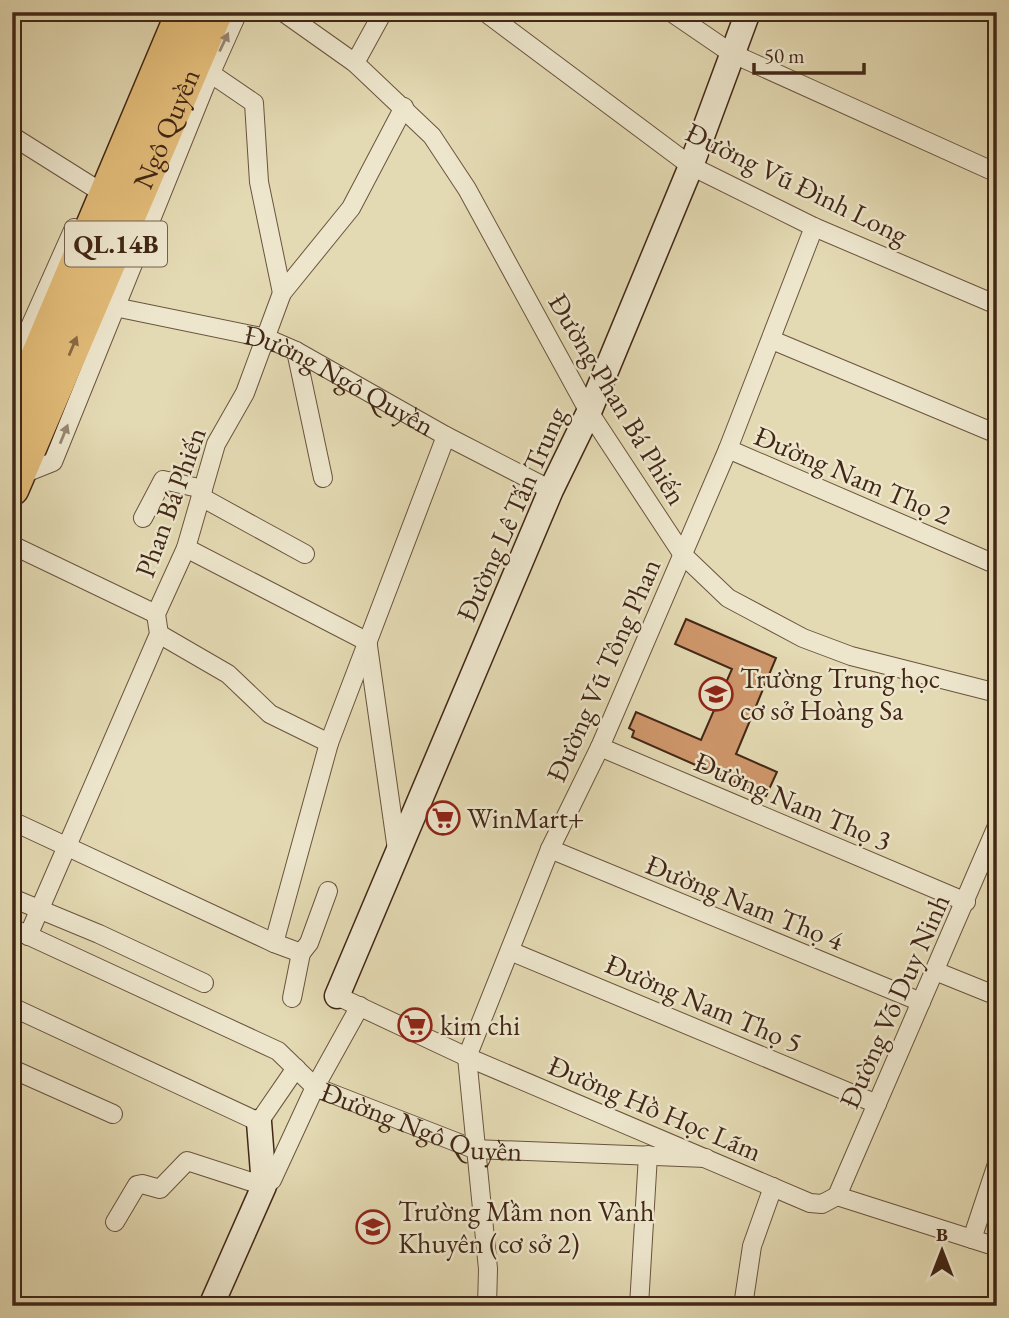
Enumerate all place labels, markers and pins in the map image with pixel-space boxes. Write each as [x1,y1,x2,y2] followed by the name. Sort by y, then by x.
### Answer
[740,660,940,728] place label: Trường Trung học cơ sở Hoàng Sa
[697,675,735,713] school or university icon: Trường Trung học cơ sở Hoàng Sa
[424,799,462,837] supermarket icon: WinMart+
[467,800,584,836] place label: WinMart+
[396,1006,434,1044] supermarket icon: kim chi
[440,1007,520,1043] place label: kim chi
[398,1193,654,1261] place label: Trường Mầm non Vành Khuyên (cơ sở 2)
[354,1208,392,1246] school or university icon: Trường Mầm non Vành Khuyên (cơ sở 2)

